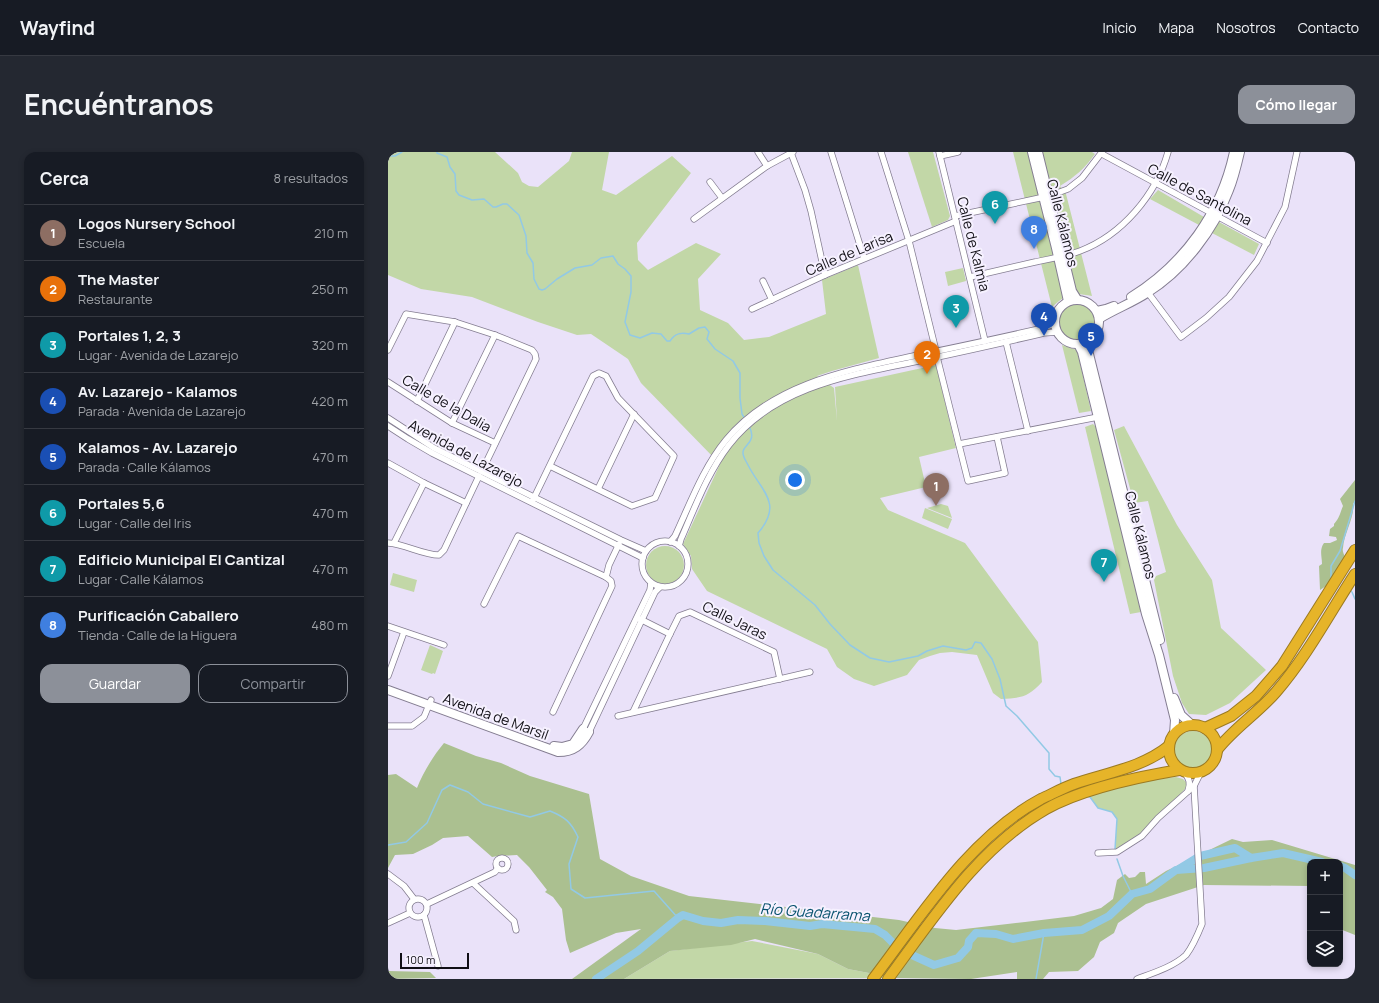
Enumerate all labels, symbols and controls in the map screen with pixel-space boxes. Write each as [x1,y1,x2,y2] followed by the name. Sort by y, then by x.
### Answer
[20,15,95,41] text: Wayfind
[1103,18,1137,37] text: Inicio
[1159,18,1194,37] text: Mapa
[1216,18,1276,37] text: Nosotros
[1298,18,1359,37] text: Contacto
[24,85,214,123] text: Encuéntranos
[1238,85,1355,124] button: Cómo llegar
[1145,158,1255,230] street label: Calle de Santolina
[40,167,89,190] text: Cerca
[274,169,348,187] text: 8 resultados
[1043,177,1083,269] street label: Calle Kálamos
[982,191,1008,224] pin: 6
[953,195,995,293] street label: Calle de Kalmia
[78,213,235,234] text: Logos Nursery School
[1021,216,1047,249] pin: 8
[50,224,56,242] text: 1
[314,224,348,242] text: 210 m
[802,226,896,280] street label: Calle de Larisa
[78,234,125,252] text: Escuela
[78,269,159,290] text: The Master
[49,280,57,298] text: 2
[312,280,348,298] text: 250 m
[78,290,153,308] text: Restaurante
[943,295,969,328] pin: 3
[1031,303,1057,336] pin: 4
[1078,323,1104,356] pin: 5
[78,325,181,346] text: Portales 1, 2, 3
[49,336,57,354] text: 3
[312,336,348,354] text: 320 m
[914,341,940,374] pin: 2
[78,346,238,364] text: Lugar · Avenida de Lazarejo
[399,370,495,436] street label: Calle de la Dalia
[78,381,237,402] text: Av. Lazarejo - Kalamos
[49,392,57,410] text: 4
[311,392,348,410] text: 420 m
[78,402,246,420] text: Parada · Avenida de Lazarejo
[405,415,527,491] street label: Avenida de Lazarejo
[78,437,237,458] text: Kalamos - Av. Lazarejo
[49,448,57,466] text: 5
[312,448,348,466] text: 470 m
[78,458,211,476] text: Parada · Calle Kálamos
[785,470,805,490] your location
[923,473,949,506] pin: 1
[1121,489,1161,581] street label: Calle Kálamos
[78,493,165,514] text: Portales 5,6
[49,504,57,522] text: 6
[312,504,348,522] text: 470 m
[78,514,191,532] text: Lugar · Calle del Iris
[78,549,285,570] text: Edificio Municipal El Cantizal
[1091,549,1117,582] pin: 7
[50,560,56,578] text: 7
[312,560,348,578] text: 470 m
[78,570,204,588] text: Lugar · Calle Kálamos
[700,596,770,644] street label: Calle Jaras
[78,605,239,626] text: Purificación Caballero
[49,616,57,634] text: 8
[311,616,348,634] text: 480 m
[78,626,237,644] text: Tienda · Calle de la Higuera
[40,664,190,703] button: Guardar
[198,664,348,703] button: Compartir
[441,688,551,744] street label: Avenida de Marsil
[1307,859,1343,967] map controls
[1307,859,1343,895] button: +
[1307,895,1343,931] button: −
[760,898,871,926] water label: Río Guadarrama
[1307,931,1343,967] button: layers
[400,951,469,970] scale bar
[406,952,435,967] text: 100 m

